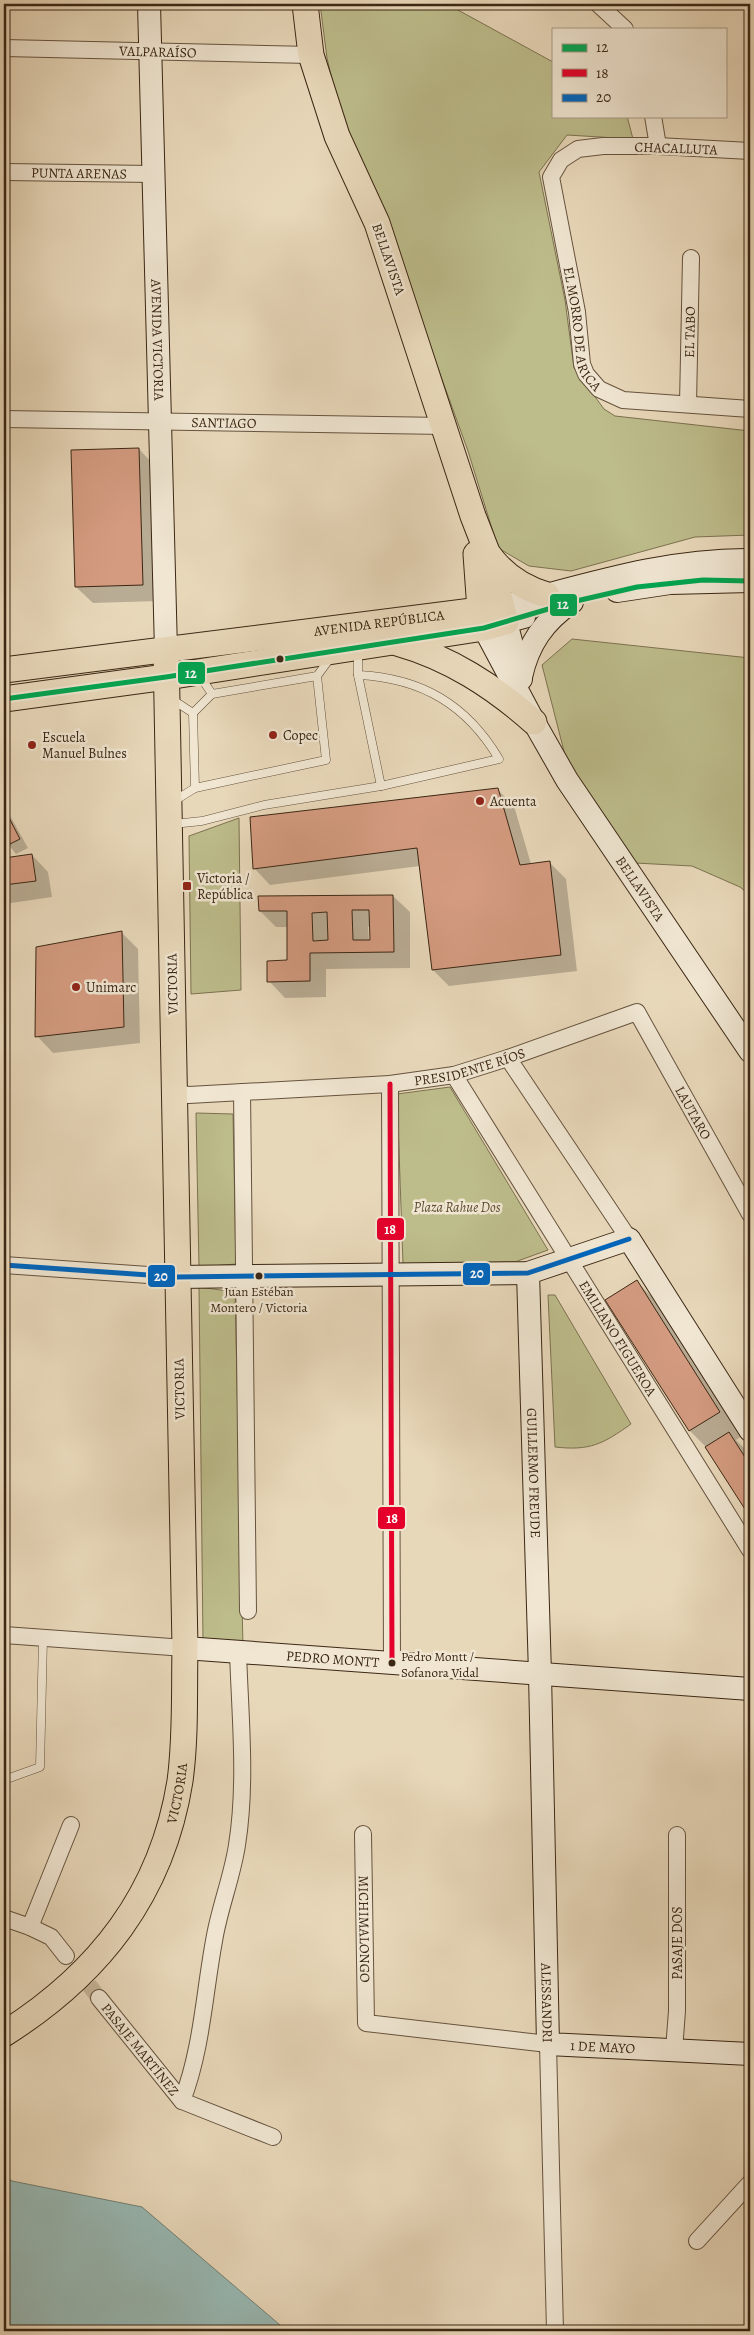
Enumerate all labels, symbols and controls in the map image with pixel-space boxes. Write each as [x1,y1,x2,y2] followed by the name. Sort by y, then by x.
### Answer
[552,28,726,118] legend
[596,37,608,57] text: 12
[118,42,197,62] street label: VALPARAÍSO
[596,63,608,83] text: 18
[596,87,611,107] text: 20
[634,138,719,159] street label: CHACALLUTA
[31,163,127,184] street label: PUNTA ARENAS
[367,221,410,298] street label: BELLAVISTA
[558,265,606,396] street label: EL MORRO DE ARICA
[146,278,168,402] street label: AVENIDA VICTORIA
[680,306,700,358] street label: EL TABO
[191,413,257,433] street label: SANTIAGO
[549,593,578,617] line badge: 12
[557,595,569,614] text: 12
[312,605,446,641] street label: AVENIDA REPÚBLICA
[275,654,285,664] unlabelled marker
[177,661,206,685] line badge: 12
[185,664,197,683] text: 12
[283,726,318,745] place label: Copec
[42,728,127,763] place label: Escuela Manuel Bulnes
[267,729,279,741] marker: Copec
[26,739,38,751] marker: Escuela Manuel Bulnes
[489,792,537,811] place label: Acuenta
[474,795,486,807] marker: Acuenta
[611,852,669,926] street label: BELLAVISTA
[196,869,254,904] place label: Victoria / República
[181,880,193,892] marker: Victoria / República
[162,952,183,1016] street label: VICTORIA
[86,978,136,997] place label: Unimarc
[70,981,82,993] marker: Unimarc
[413,1044,528,1091] street label: PRESIDENTE RÍOS
[670,1083,716,1143] street label: LAUTARO
[414,1198,501,1217] park label: Plaza Rahue Dos
[376,1217,405,1241] line badge: 18
[384,1220,396,1239] text: 18
[462,1262,491,1286] line badge: 20
[147,1264,176,1288] line badge: 20
[470,1264,484,1283] text: 20
[154,1267,168,1286] text: 20
[254,1271,264,1281] marker: Juan Estéban Montero / Victoria
[574,1277,661,1401] street label: EMILIANO FIGUEROA
[210,1283,308,1316] place label: Juan Estéban Montero / Victoria
[169,1357,190,1421] street label: VICTORIA
[522,1407,545,1538] street label: GUILLERMO FREUDE
[377,1506,406,1530] line badge: 18
[386,1509,398,1528] text: 18
[285,1646,380,1672] street label: PEDRO MONTT
[401,1648,479,1681] place label: Pedro Montt / Sofanora Vidal
[387,1658,397,1668] marker: Pedro Montt / Sofanora Vidal
[162,1761,192,1827] street label: VICTORIA
[354,1875,374,1983] street label: MICHIMALONGO
[668,1906,687,1980] street label: PASAJE DOS
[536,1962,557,2043] street label: ALESSANDRI
[97,1999,183,2100] street label: PASAJE MARTÍNEZ
[570,2036,636,2058] street label: 1 DE MAYO

